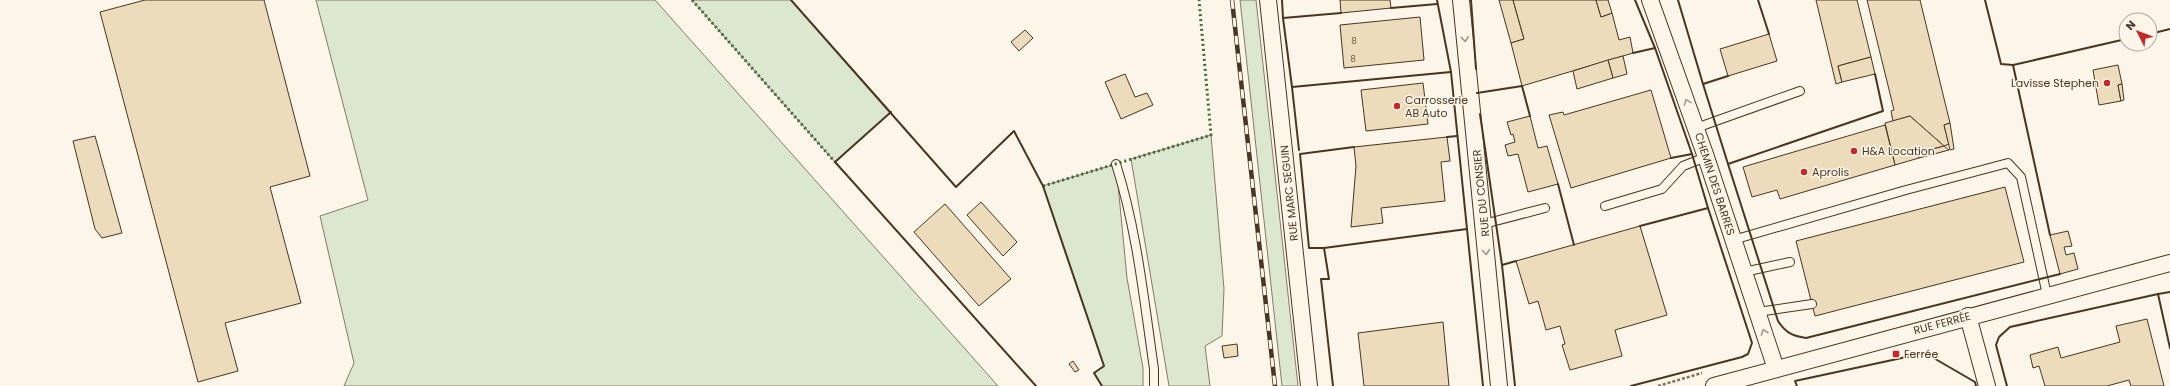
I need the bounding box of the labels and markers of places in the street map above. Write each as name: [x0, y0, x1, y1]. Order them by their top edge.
place label: Lavisse Stephen: [2011, 75, 2099, 91]
marker: Lavisse Stephen: [2102, 78, 2112, 88]
place label: Carrosserie AB Auto: [1405, 92, 1468, 121]
marker: Carrosserie AB Auto: [1392, 101, 1402, 111]
place label: H&A Location: [1862, 143, 1935, 159]
marker: H&A Location: [1849, 146, 1859, 156]
place label: Aprolis: [1812, 164, 1849, 180]
marker: Aprolis: [1799, 167, 1809, 177]
place label: Ferrée: [1904, 346, 1938, 362]
marker: Ferrée: [1891, 349, 1901, 359]

